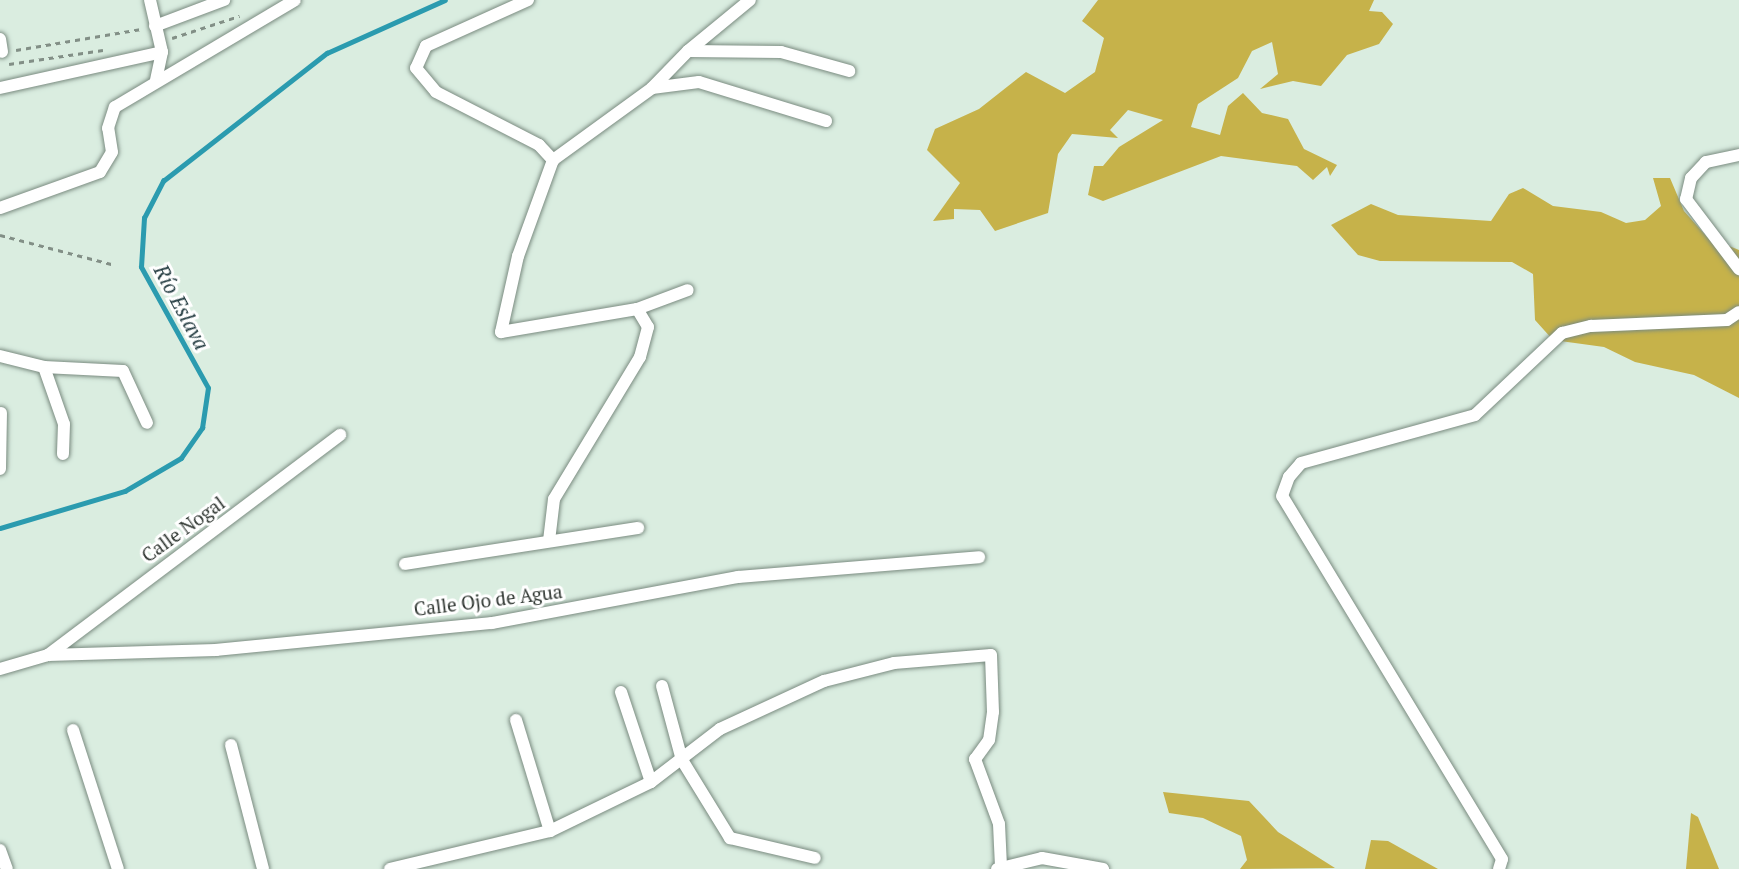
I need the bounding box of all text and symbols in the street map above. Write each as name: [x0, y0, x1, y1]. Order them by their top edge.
water label: Río Eslava: [149, 260, 215, 354]
street label: Calle Nogal: [137, 491, 229, 567]
street label: Calle Ojo de Agua: [412, 580, 564, 620]

